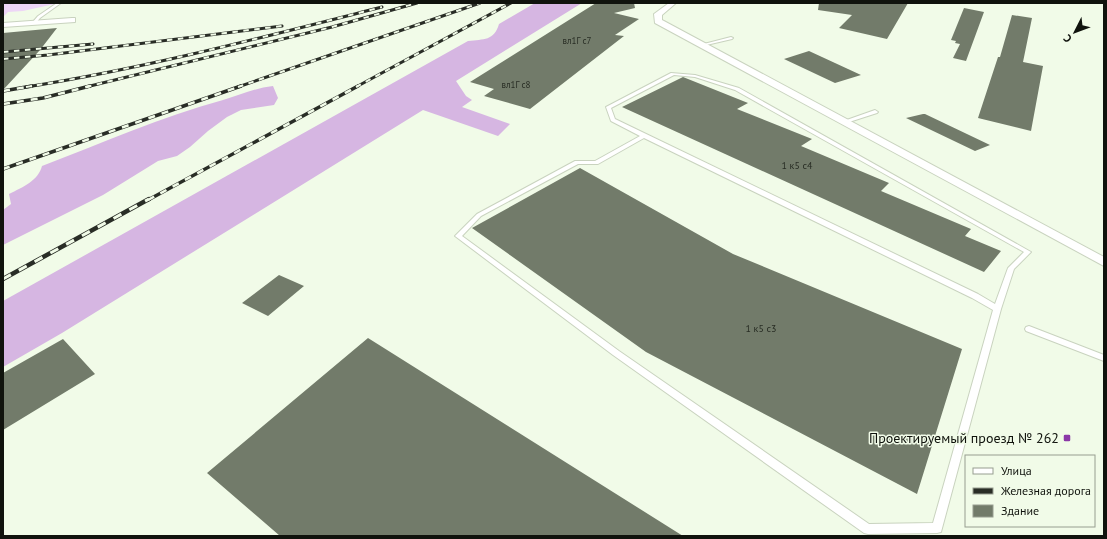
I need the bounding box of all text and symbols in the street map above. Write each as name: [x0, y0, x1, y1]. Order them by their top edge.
north arrow: [1055, 12, 1095, 52]
text: С: [1060, 32, 1075, 46]
house number: вл1Г с7: [563, 35, 592, 46]
house number: вл1Г с8: [502, 79, 531, 90]
house number: 1 к5 с4: [782, 159, 813, 172]
house number: 1 к5 с3: [746, 322, 776, 335]
place label: Проектируемый проезд № 262: [869, 429, 1059, 447]
marker: Проектируемый проезд № 262: [1062, 433, 1072, 443]
legend: [965, 455, 1095, 527]
text: Улица: [1001, 463, 1032, 478]
text: Железная дорога: [1000, 483, 1091, 498]
text: Здание: [1001, 503, 1039, 518]

